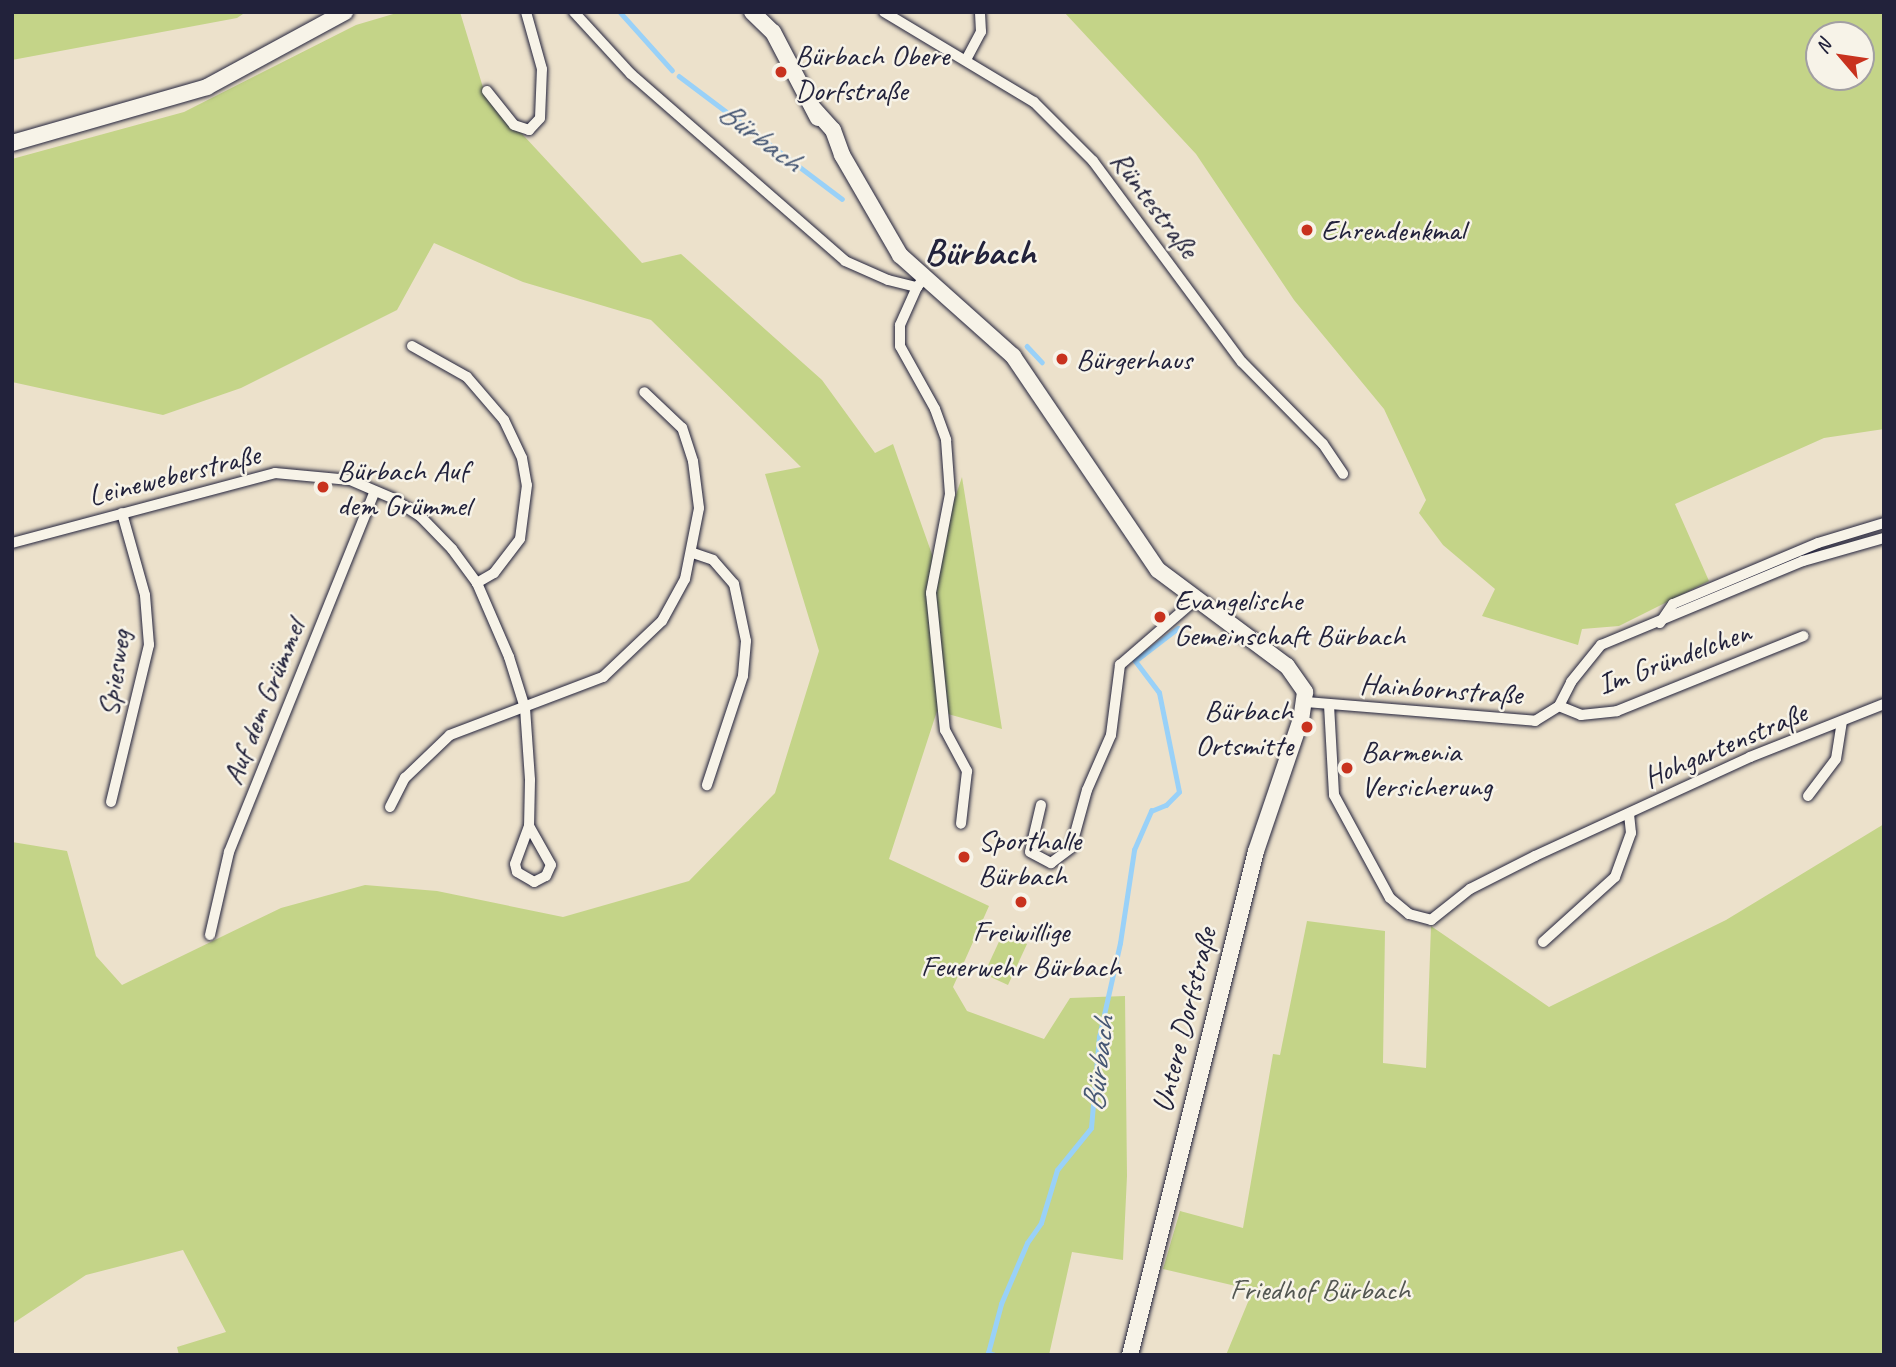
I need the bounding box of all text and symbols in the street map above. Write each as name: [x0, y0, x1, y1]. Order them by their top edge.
north arrow: [1805, 21, 1875, 91]
text: N: [1810, 36, 1837, 58]
place label: Bürbach Obere Dorfstraße: [795, 37, 949, 107]
marker: Bürbach Obere Dorfstraße: [773, 64, 789, 80]
water label: Bürbach: [711, 93, 809, 181]
street label: Rüntestraße: [1103, 143, 1207, 265]
place label: Ehrendenkmal: [1321, 212, 1465, 248]
marker: Ehrendenkmal: [1299, 222, 1315, 238]
district label: Bürbach: [925, 230, 1035, 274]
place label: Bürgerhaus: [1076, 341, 1192, 377]
marker: Bürgerhaus: [1054, 351, 1070, 367]
street label: Leineweberstraße: [85, 436, 263, 514]
place label: Bürbach Auf dem Grümmel: [337, 452, 471, 522]
marker: Bürbach Auf dem Grümmel: [315, 479, 331, 495]
place label: Evangelische Gemeinschaft Bürbach: [1174, 582, 1405, 652]
marker: Evangelische Gemeinschaft Bürbach: [1152, 609, 1168, 625]
street label: Auf dem Grümmel: [213, 614, 313, 790]
street label: Im Gründelchen: [1593, 614, 1755, 702]
street label: Spiesweg: [89, 627, 139, 719]
street label: Hainbornstraße: [1359, 665, 1523, 713]
place label: Bürbach Ortsmitte: [1195, 692, 1293, 762]
street label: Hohgartenstraße: [1638, 694, 1812, 796]
marker: Bürbach Ortsmitte: [1299, 719, 1315, 735]
place label: Barmenia Versicherung: [1361, 733, 1492, 804]
marker: Barmenia Versicherung: [1339, 760, 1355, 776]
place label: Sporthalle Bürbach: [978, 822, 1081, 892]
marker: Sporthalle Bürbach: [956, 849, 972, 865]
marker: Freiwillige Feuerwehr Bürbach: [1013, 894, 1029, 910]
place label: Freiwillige Feuerwehr Bürbach: [921, 913, 1121, 984]
street label: Untere Dorfstraße: [1144, 924, 1224, 1116]
water label: Bürbach: [1074, 1015, 1124, 1113]
park label: Friedhof Bürbach: [1230, 1271, 1410, 1307]

